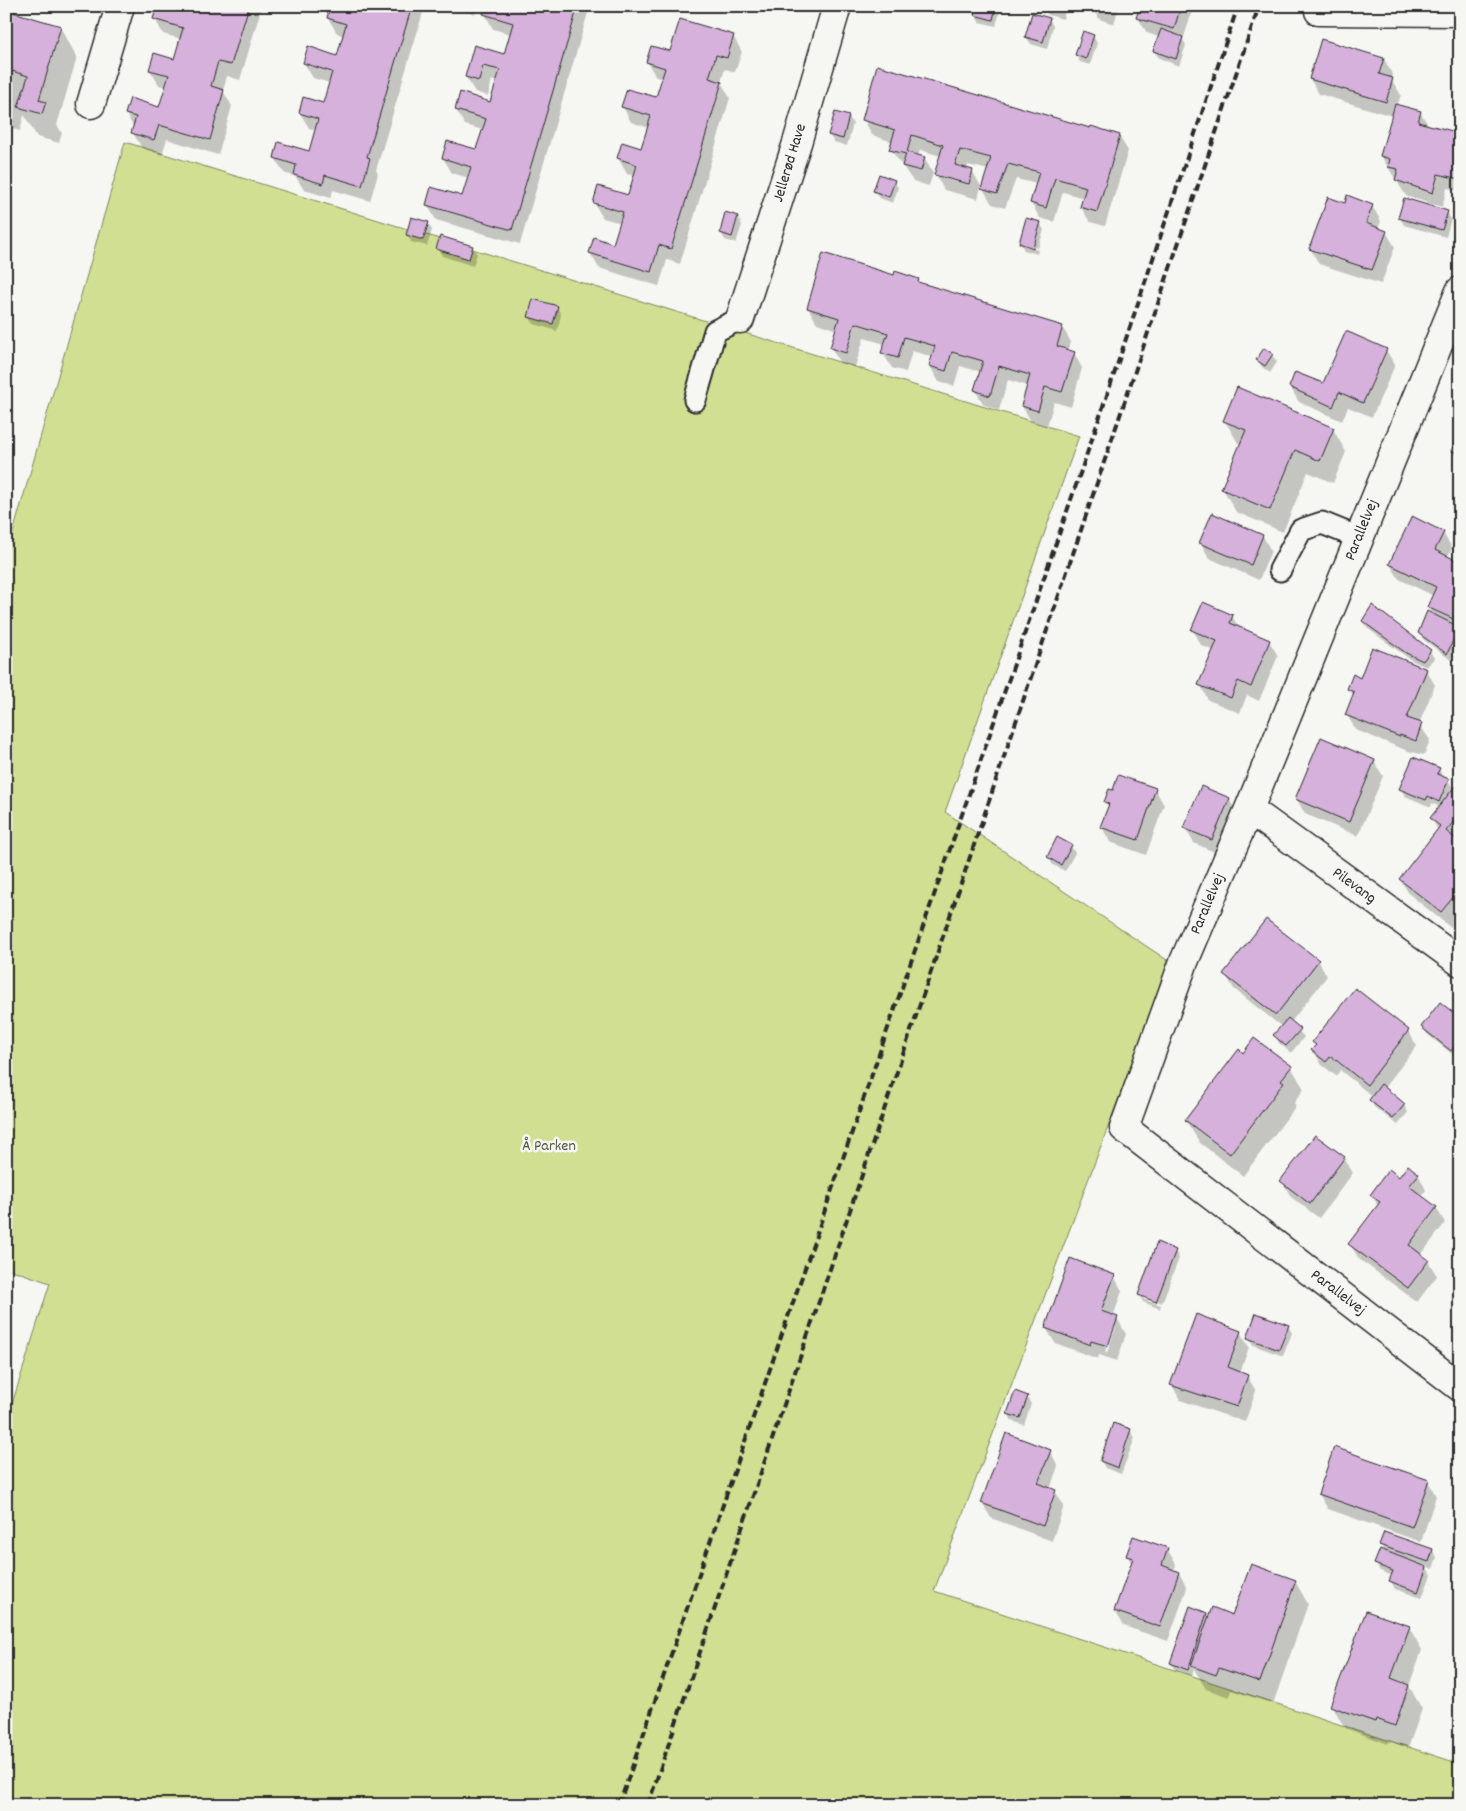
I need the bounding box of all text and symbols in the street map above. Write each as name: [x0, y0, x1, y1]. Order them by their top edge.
street label: Jellerød Have: [767, 121, 813, 205]
street label: Parallelvej: [1339, 496, 1385, 564]
street label: Pilevang: [1327, 862, 1381, 910]
street label: Parallelvej: [1185, 870, 1231, 938]
park label: Å Parken: [522, 1135, 576, 1158]
street label: Parallelvej: [1305, 1264, 1371, 1322]

